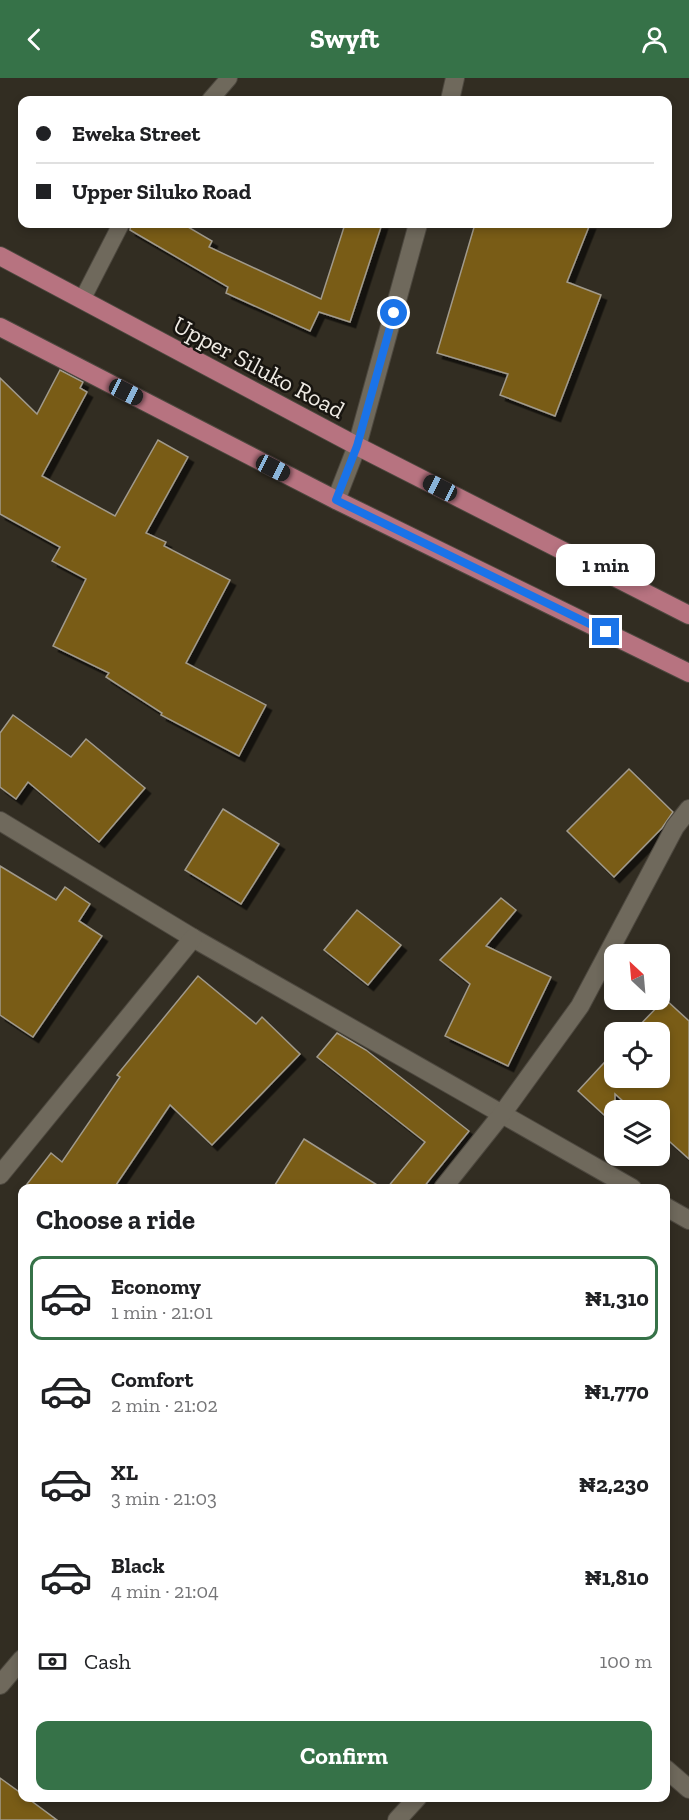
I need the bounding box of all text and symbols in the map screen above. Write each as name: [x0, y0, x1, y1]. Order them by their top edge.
icon: back: [18, 23, 51, 56]
text: Swyft: [310, 23, 379, 55]
icon: person: [638, 23, 671, 56]
text: Eweka Street: [72, 120, 200, 147]
text: Upper Siluko Road: [72, 178, 251, 205]
route start: [380, 299, 407, 326]
street label: Upper Siluko Road: [168, 309, 350, 425]
car: [106, 376, 146, 408]
car: [253, 452, 293, 484]
car: [420, 472, 460, 504]
callout: 1 min: [556, 545, 656, 587]
text: 1 min: [582, 553, 629, 577]
route end: [592, 618, 619, 645]
north arrow: [604, 944, 670, 1010]
map controls: [604, 944, 670, 1166]
button: locate: [604, 1022, 670, 1088]
button: layers: [604, 1100, 670, 1166]
text: Choose a ride: [36, 1204, 195, 1236]
icon: car: [39, 1271, 93, 1325]
text: Economy: [111, 1273, 201, 1300]
text: ₦1,310: [585, 1285, 649, 1312]
text: 1 min · 21:01: [111, 1300, 213, 1324]
icon: car: [39, 1364, 93, 1418]
text: Comfort: [111, 1366, 193, 1393]
text: ₦1,770: [584, 1378, 649, 1405]
text: 2 min · 21:02: [111, 1393, 218, 1417]
icon: car: [39, 1457, 93, 1511]
text: XL: [111, 1459, 138, 1486]
text: ₦2,230: [579, 1471, 649, 1498]
text: 3 min · 21:03: [111, 1486, 217, 1510]
icon: car: [39, 1550, 93, 1604]
text: Black: [111, 1552, 165, 1579]
text: ₦1,810: [585, 1564, 649, 1591]
text: 4 min · 21:04: [111, 1579, 219, 1603]
icon: cash: [36, 1645, 69, 1678]
text: Cash: [84, 1648, 131, 1675]
text: 100 m: [599, 1649, 652, 1673]
button: Confirm: [36, 1721, 652, 1790]

